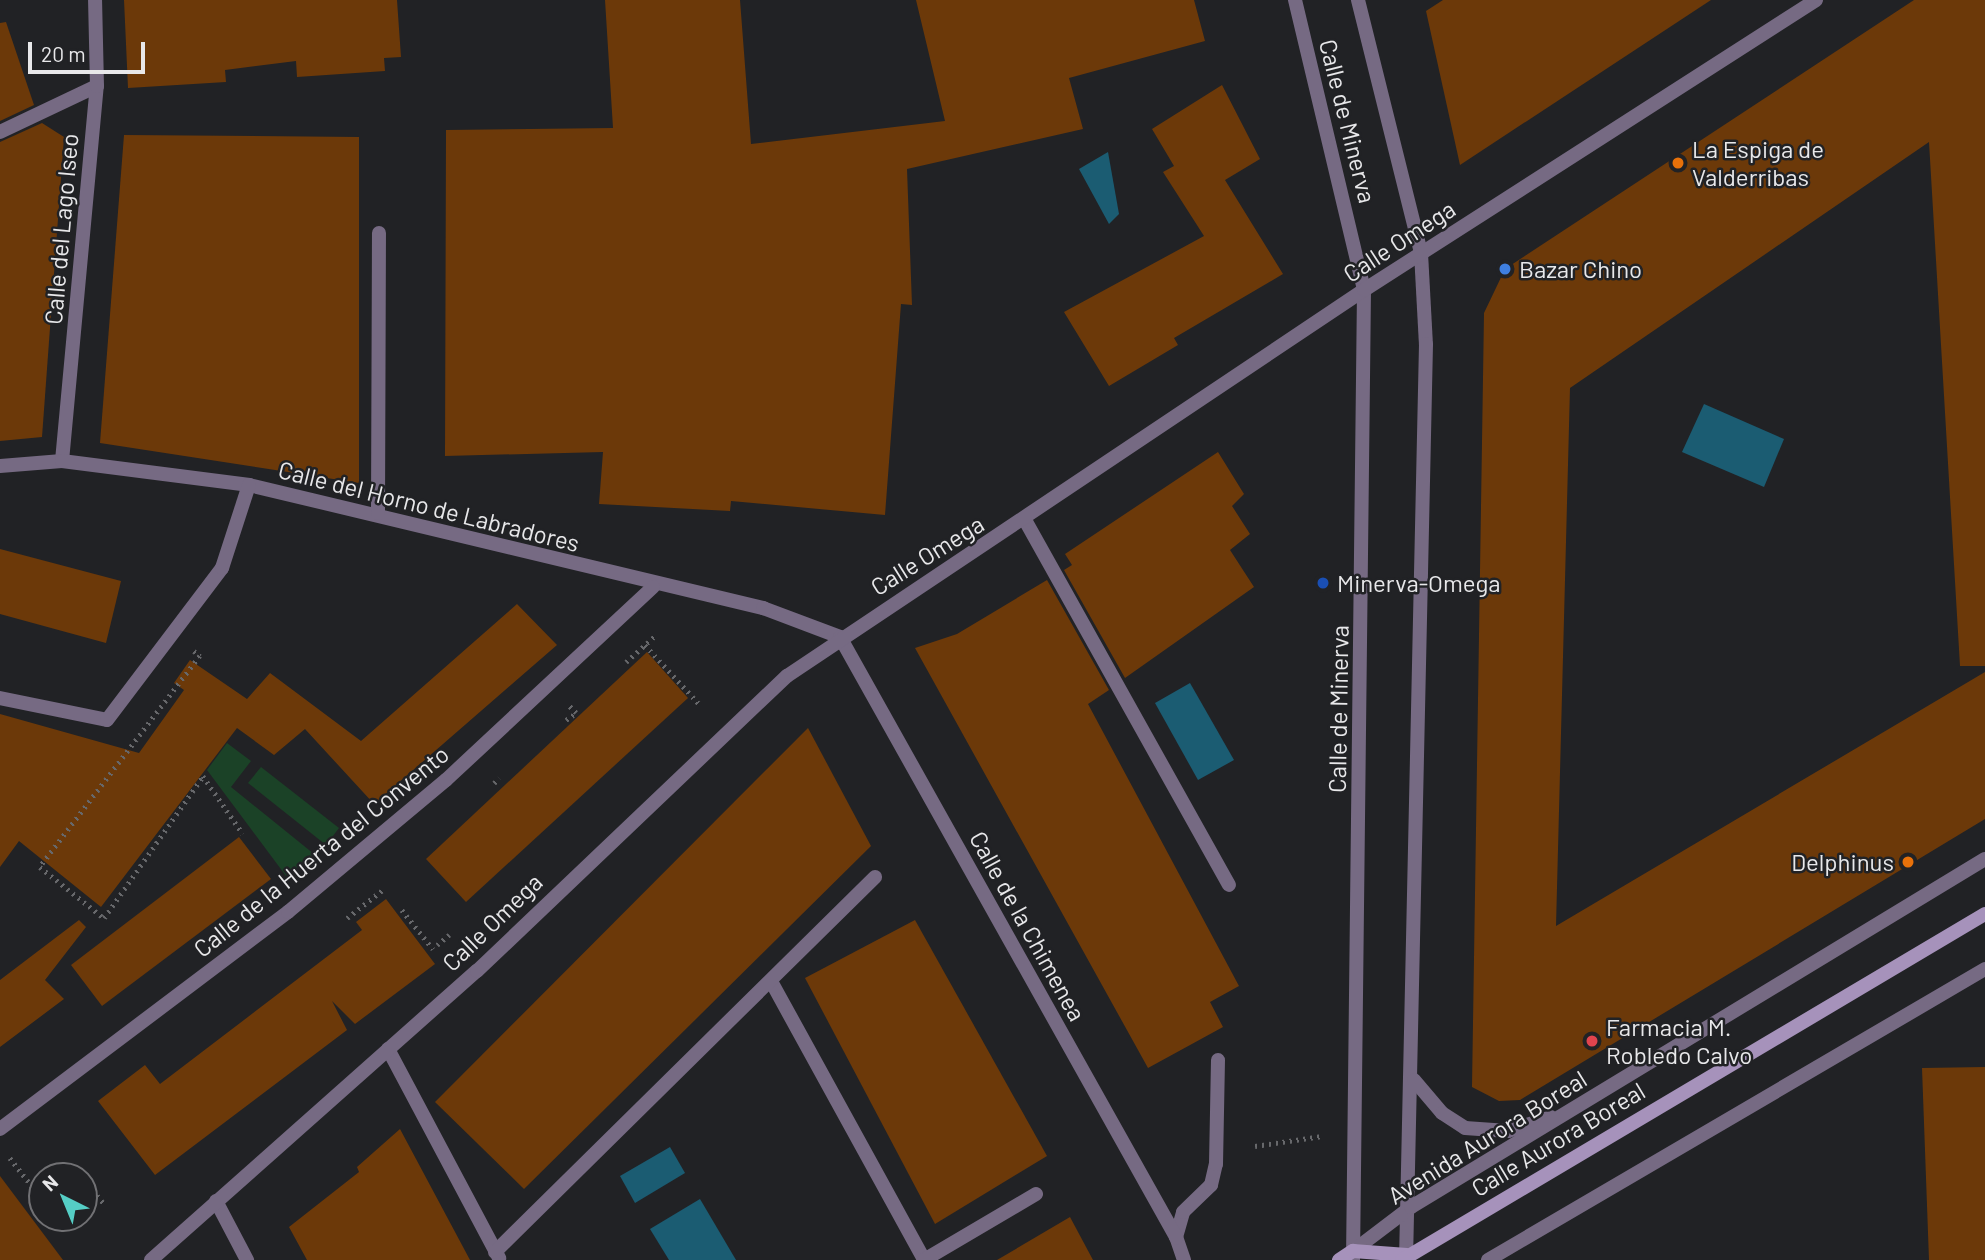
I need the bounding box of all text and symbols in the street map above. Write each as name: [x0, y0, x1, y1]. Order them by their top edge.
scale bar: [32, 28, 149, 72]
street label: Calle de Minerva: [1314, 36, 1382, 206]
text: 20 m: [41, 41, 86, 66]
street label: Calle del Lago Iseo: [38, 132, 84, 326]
place label: La Espiga de Valderribas: [1692, 135, 1824, 191]
marker: La Espiga de Valderribas: [1670, 155, 1686, 171]
street label: Calle Omega: [1338, 194, 1460, 288]
place label: Bazar Chino: [1519, 255, 1642, 283]
marker: Bazar Chino: [1497, 261, 1513, 277]
street label: Calle del Horno de Labradores: [275, 455, 583, 557]
street label: Calle Omega: [865, 509, 989, 601]
place label: Minerva-Omega: [1337, 569, 1501, 597]
marker: Minerva-Omega: [1315, 575, 1331, 591]
street label: Calle de Minerva: [1322, 625, 1354, 793]
street label: Calle de la Huerta del Convento: [188, 739, 454, 963]
street label: Calle de la Chimenea: [964, 826, 1092, 1026]
place label: Delphinus: [1791, 848, 1894, 876]
marker: Delphinus: [1900, 854, 1916, 870]
street label: Calle Omega: [436, 867, 548, 977]
place label: Farmacia M. Robledo Calvo: [1606, 1013, 1752, 1069]
marker: Farmacia M. Robledo Calvo: [1584, 1033, 1600, 1049]
street label: Avenida Aurora Boreal: [1382, 1064, 1592, 1210]
street label: Calle Aurora Boreal: [1466, 1076, 1650, 1202]
north arrow: [28, 1162, 98, 1232]
text: N: [37, 1170, 62, 1195]

